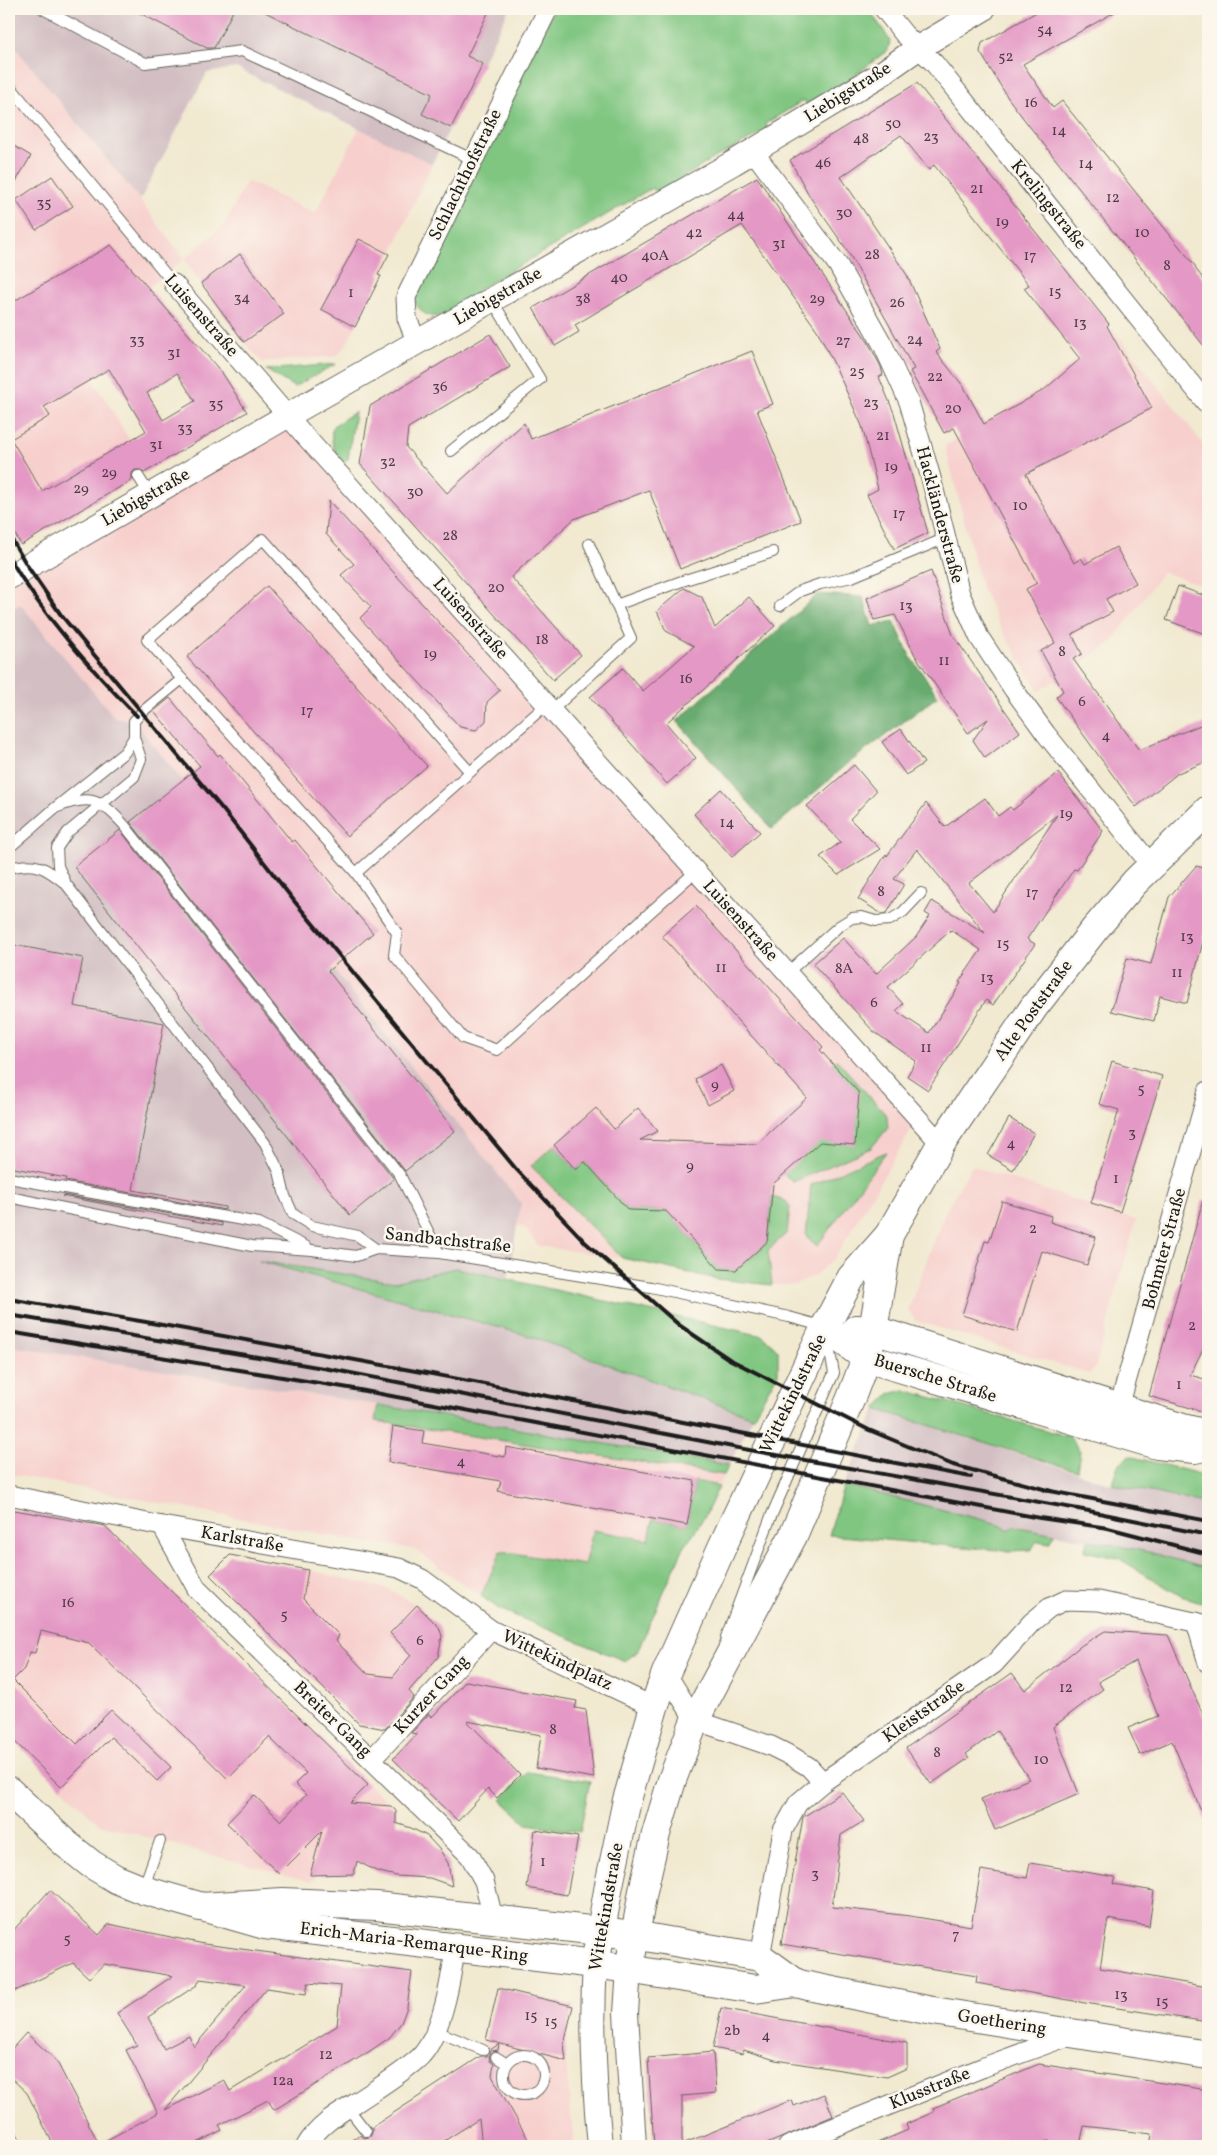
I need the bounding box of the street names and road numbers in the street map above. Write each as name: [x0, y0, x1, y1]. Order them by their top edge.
street label: Liebigstraße: [800, 56, 896, 130]
street label: Schlachthofstraße: [423, 105, 509, 245]
street label: Krelingstraße: [1004, 155, 1092, 255]
street label: Liebigstraße: [449, 262, 547, 332]
street label: Luisenstraße: [158, 269, 244, 363]
street label: Hackländerstraße: [909, 444, 969, 586]
street label: Liebigstraße: [97, 463, 195, 533]
street label: Luisenstraße: [426, 573, 514, 665]
street label: Luisenstraße: [696, 875, 784, 967]
street label: Alte Poststraße: [989, 955, 1079, 1067]
street label: Bohmter Straße: [1137, 1185, 1193, 1313]
street label: Sandbachstraße: [384, 1222, 512, 1260]
street label: Wittekindstraße: [754, 1330, 834, 1458]
street label: Buersche Straße: [870, 1348, 1000, 1410]
street label: Karlstraße: [199, 1520, 285, 1560]
street label: Wittekindplatz: [498, 1624, 616, 1698]
street label: Kurzer Gang: [389, 1650, 475, 1740]
street label: Kleiststraße: [878, 1674, 970, 1750]
street label: Breiter Gang: [287, 1676, 377, 1764]
street label: Wittekindstraße: [583, 1841, 631, 1973]
street label: Erich-Maria-Remarque-Ring: [298, 1917, 530, 1969]
street label: Goethering: [956, 2004, 1048, 2042]
street label: Klusstraße: [886, 2061, 974, 2117]

